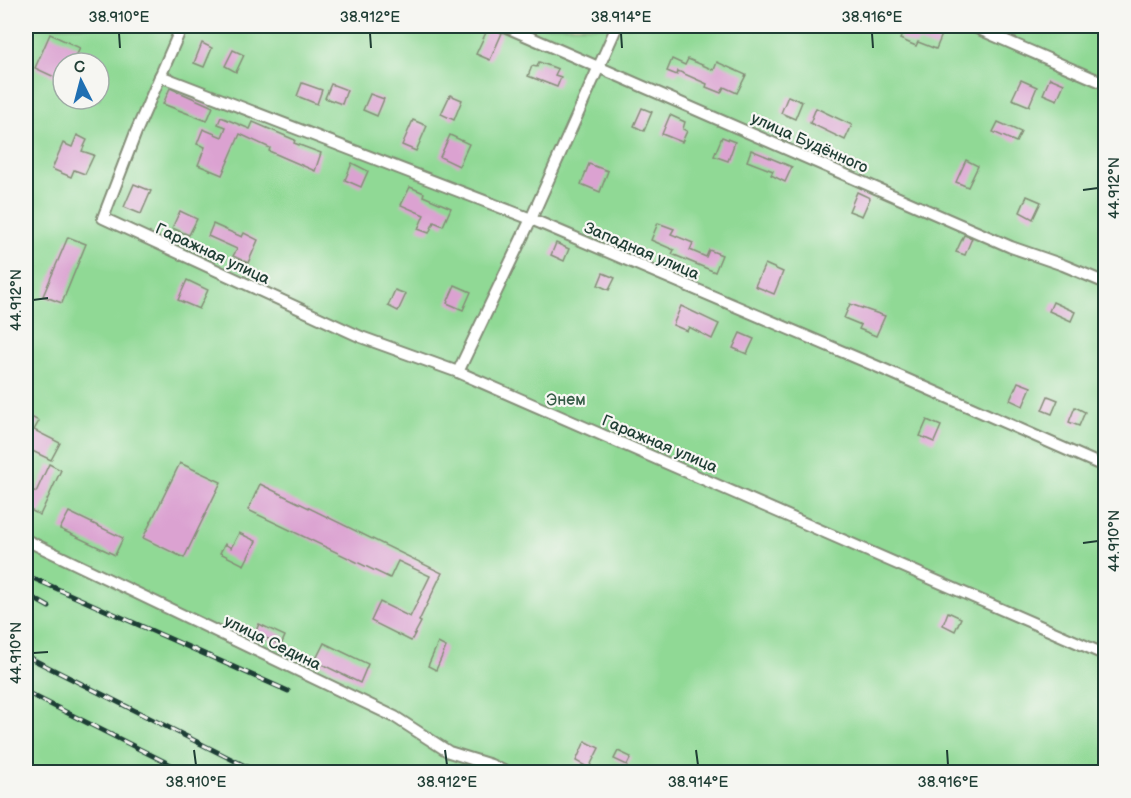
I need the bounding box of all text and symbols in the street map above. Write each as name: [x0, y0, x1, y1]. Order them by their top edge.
text: 38.910°E: [89, 8, 150, 27]
text: 38.912°E: [340, 8, 400, 27]
text: 38.914°E: [591, 8, 651, 27]
text: 38.916°E: [841, 8, 903, 27]
north arrow: [51, 51, 111, 111]
text: С: [73, 58, 86, 78]
street label: улица Будённого: [748, 109, 871, 178]
text: 44.912°N: [1105, 157, 1124, 219]
street label: Западная улица: [581, 219, 702, 284]
street label: Гаражная улица: [152, 220, 273, 289]
text: 44.912°N: [7, 269, 26, 331]
park label: Энем: [546, 391, 586, 410]
street label: Гаражная улица: [599, 411, 721, 478]
text: 44.910°N: [1105, 510, 1124, 572]
street label: улица Седина: [221, 612, 324, 675]
text: 44.910°N: [7, 622, 26, 684]
text: 38.910°E: [166, 773, 227, 792]
text: 38.912°E: [417, 773, 477, 792]
text: 38.914°E: [668, 773, 728, 792]
text: 38.916°E: [917, 773, 979, 792]

